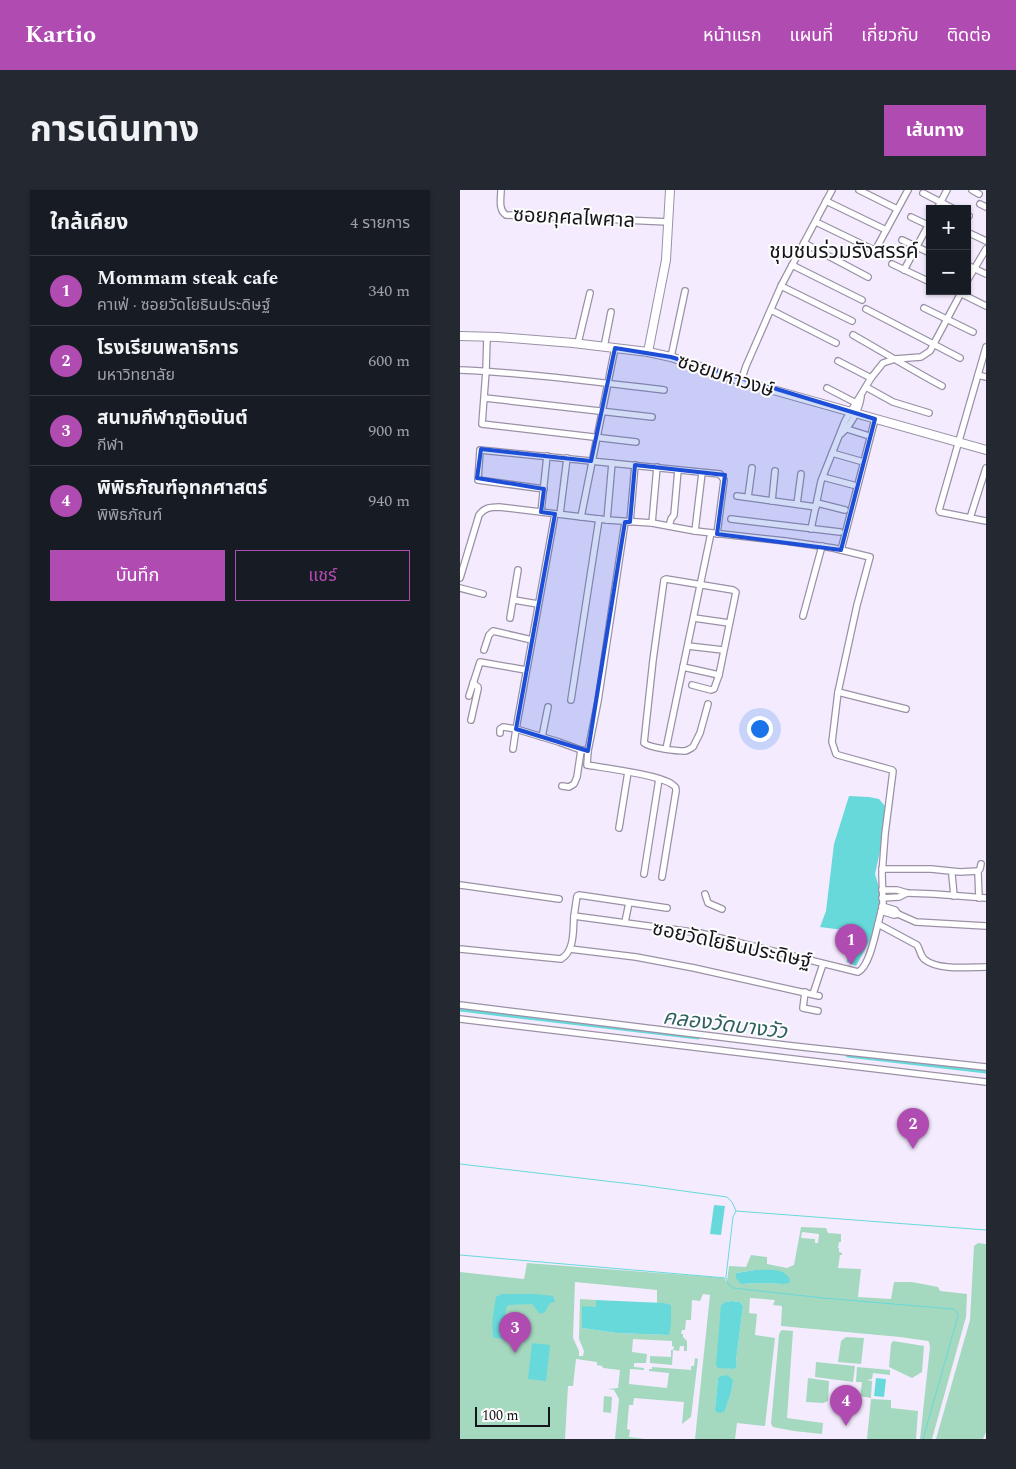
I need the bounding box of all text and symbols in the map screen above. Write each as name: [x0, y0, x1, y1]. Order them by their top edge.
text: Kartio: [25, 17, 96, 53]
text: หน้าแรก: [703, 22, 761, 49]
text: แผนที่: [789, 22, 833, 49]
text: เกี่ยวกับ: [861, 22, 919, 49]
text: ติดต่อ: [947, 22, 991, 49]
text: การเดินทาง: [30, 104, 199, 157]
button: เส้นทาง: [884, 105, 986, 156]
street label: ซอยกุศลไพศาล: [512, 200, 636, 236]
map controls: [926, 205, 971, 295]
button: +: [926, 205, 971, 250]
text: ใกล้เคียง: [50, 207, 128, 239]
text: 4 รายการ: [350, 211, 410, 235]
district label: ชุมชนร่วมรังสรรค์: [769, 236, 919, 268]
button: −: [926, 250, 971, 295]
text: Mommam steak cafe: [97, 264, 278, 293]
text: 1: [62, 279, 70, 303]
text: 340 m: [368, 279, 410, 303]
text: คาเฟ่ · ซอยวัดโยธินประดิษฐ์: [97, 293, 270, 317]
text: โรงเรียนพลาธิการ: [97, 334, 239, 363]
street label: ซอยมหาวงษ์: [674, 346, 778, 406]
text: 2: [62, 349, 70, 373]
text: 600 m: [368, 349, 410, 373]
text: มหาวิทยาลัย: [97, 363, 175, 387]
text: สนามกีฬาภูติอนันต์: [97, 404, 248, 433]
text: 3: [62, 419, 70, 443]
text: 900 m: [368, 419, 410, 443]
text: กีฬา: [97, 433, 124, 457]
text: พิพิธภัณฑ์อุทกศาสตร์: [97, 474, 267, 503]
text: 4: [62, 489, 70, 513]
text: 940 m: [368, 489, 410, 513]
text: พิพิธภัณฑ์: [97, 503, 162, 527]
button: บันทึก: [50, 550, 225, 601]
button: แชร์: [235, 550, 410, 601]
your location: [747, 716, 773, 742]
street label: ซอยวัดโยธินประดิษฐ์: [649, 913, 814, 977]
pin: 1: [835, 924, 867, 965]
water label: คลองวัดบางวัว: [661, 1002, 789, 1049]
pin: 2: [897, 1108, 929, 1149]
pin: 3: [499, 1312, 531, 1353]
pin: 4: [830, 1385, 862, 1426]
scale bar: [475, 1404, 550, 1427]
text: 100 m: [482, 1405, 519, 1426]

